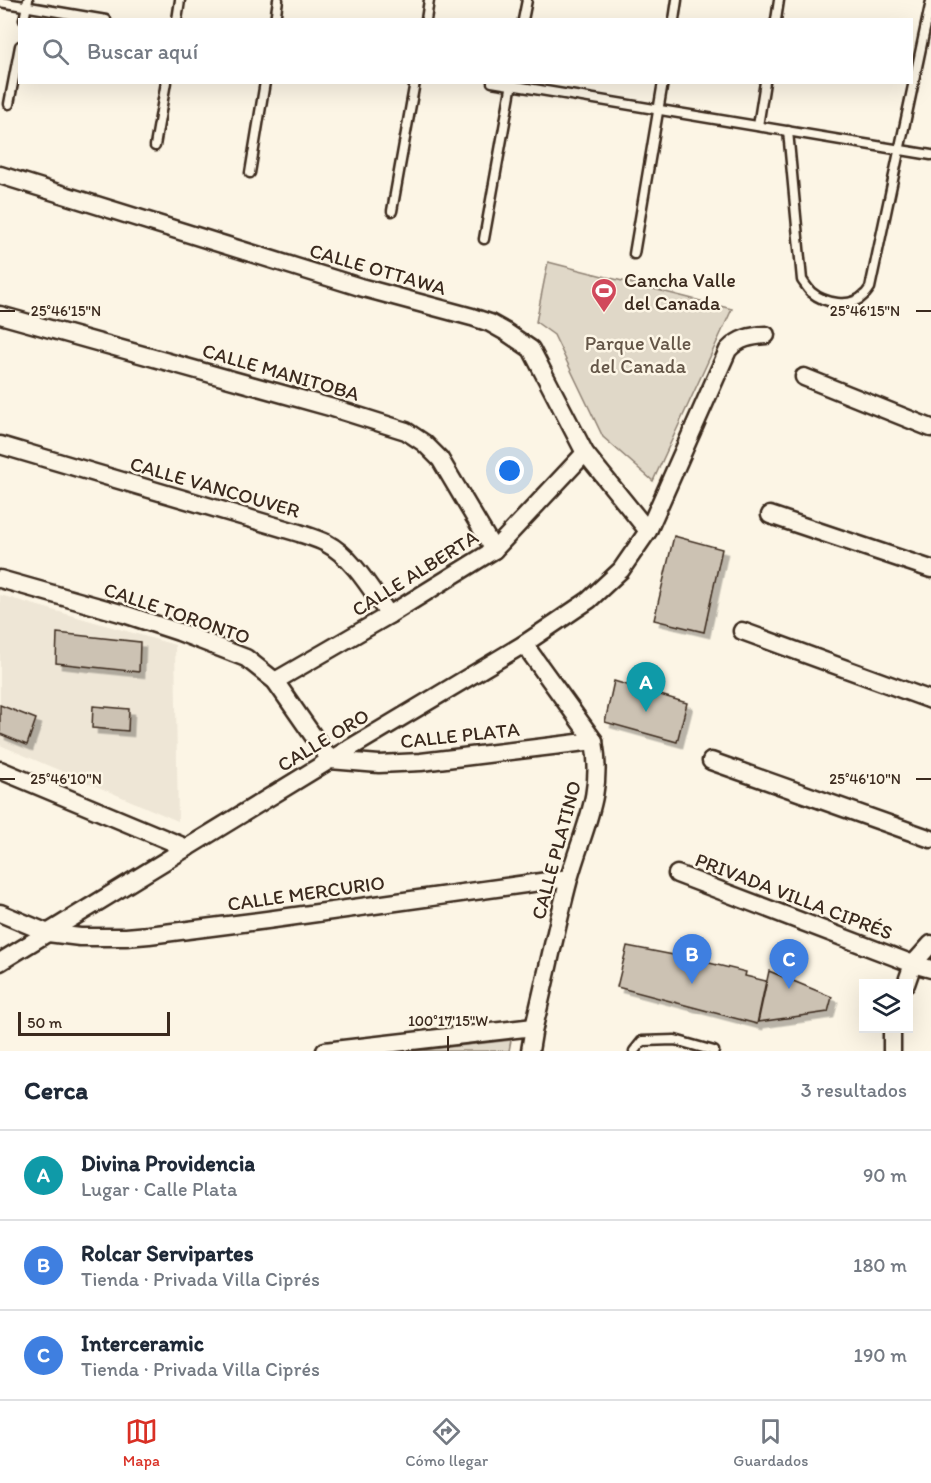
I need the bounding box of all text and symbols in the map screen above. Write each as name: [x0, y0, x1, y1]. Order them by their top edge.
search box: [18, 18, 913, 84]
icon: search: [39, 35, 72, 68]
text: Buscar aquí: [87, 38, 198, 65]
street label: CALLE OTTAWA: [307, 238, 449, 300]
place label: Cancha Valle del Canada: [624, 268, 736, 315]
sports icon: Cancha Valle del Canada: [589, 276, 619, 314]
text: 25°46'15"N: [31, 302, 101, 320]
text: 25°46'15"N: [830, 302, 900, 320]
park label: Parque Valle del Canada: [585, 331, 691, 378]
street label: CALLE MANITOBA: [200, 338, 363, 406]
street label: CALLE VANCOUVER: [127, 451, 303, 523]
your location: [495, 456, 524, 485]
street label: CALLE ALBERTA: [347, 524, 483, 621]
street label: CALLE TORONTO: [101, 577, 253, 649]
pin: A: [626, 662, 666, 712]
street label: CALLE ORO: [273, 703, 373, 777]
street label: CALLE PLATA: [399, 717, 521, 753]
text: 25°46'10"N: [30, 770, 102, 788]
text: 25°46'10"N: [829, 770, 901, 788]
street label: CALLE PLATINO: [526, 778, 586, 922]
street label: PRIVADA VILLA CIPRÉS: [692, 847, 896, 945]
street label: CALLE MERCURIO: [226, 870, 386, 916]
pin: B: [672, 934, 712, 984]
pin: C: [770, 940, 808, 989]
map controls: [859, 979, 913, 1033]
button: layers: [859, 979, 913, 1033]
scale bar: [18, 1009, 170, 1036]
text: 100°17'15"W: [408, 1012, 488, 1030]
text: 50 m: [27, 1013, 62, 1032]
text: Cerca: [24, 1074, 88, 1106]
text: 3 resultados: [801, 1078, 907, 1102]
text: Divina Providencia: [81, 1150, 255, 1177]
text: A: [37, 1163, 50, 1187]
text: 90 m: [863, 1163, 907, 1187]
text: Lugar · Calle Plata: [81, 1177, 237, 1201]
text: Rolcar Servipartes: [81, 1240, 254, 1267]
text: B: [37, 1253, 50, 1277]
text: 180 m: [853, 1253, 907, 1277]
text: Tienda · Privada Villa Ciprés: [81, 1267, 320, 1291]
text: Interceramic: [81, 1330, 204, 1357]
text: C: [37, 1343, 50, 1367]
text: 190 m: [854, 1343, 907, 1367]
text: Tienda · Privada Villa Ciprés: [81, 1357, 320, 1381]
tab: Mapa: [123, 1415, 160, 1470]
tab: Cómo llegar: [405, 1415, 488, 1470]
tab: Guardados: [733, 1415, 808, 1470]

